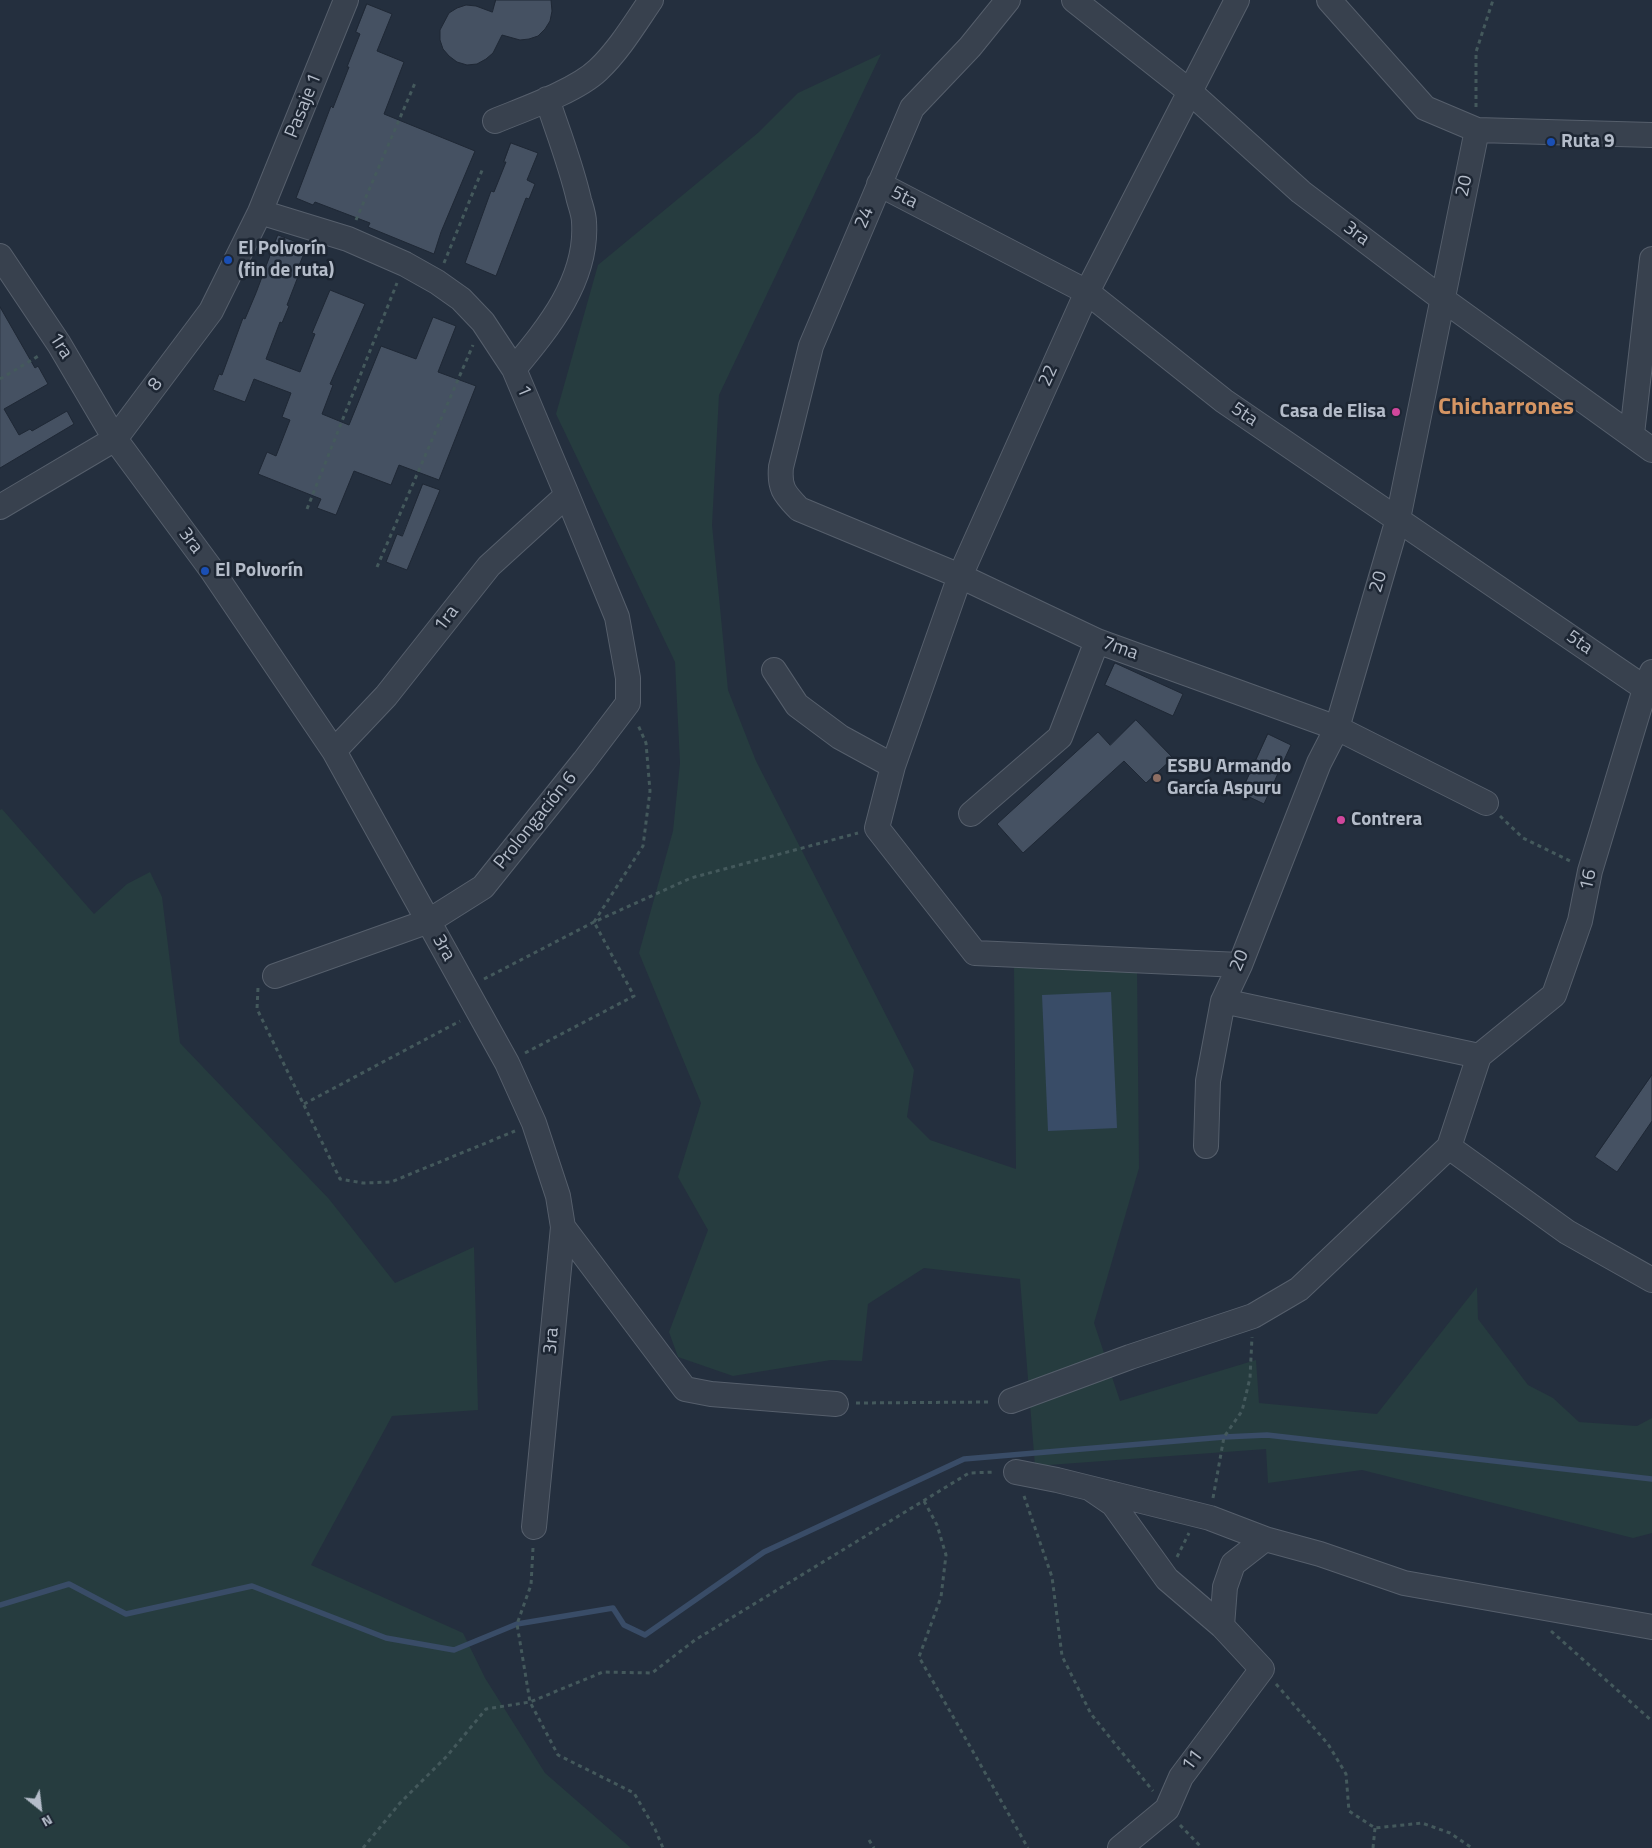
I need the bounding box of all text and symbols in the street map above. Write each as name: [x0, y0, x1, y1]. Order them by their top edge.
street label: Pasaje 1: [281, 70, 327, 142]
place label: Ruta 9: [1561, 131, 1615, 153]
marker: Ruta 9: [1545, 136, 1557, 148]
street label: 20: [1452, 173, 1478, 199]
street label: 5ta: [887, 182, 921, 214]
street label: 24: [850, 204, 880, 232]
street label: 3ra: [1338, 217, 1374, 251]
place label: El Polvorín (fin de ruta): [238, 238, 334, 282]
marker: El Polvorín (fin de ruta): [222, 254, 234, 266]
street label: 1ra: [43, 329, 77, 363]
street label: 22: [1034, 362, 1064, 390]
street label: 8: [144, 374, 168, 396]
street label: 1: [510, 382, 536, 400]
district label: Chicharrones: [1438, 394, 1574, 422]
street label: 5ta: [1227, 398, 1261, 432]
place label: Casa de Elisa: [1280, 401, 1386, 423]
marker: Casa de Elisa: [1390, 406, 1402, 418]
street label: 3ra: [173, 523, 207, 559]
place label: El Polvorín: [215, 560, 303, 582]
marker: El Polvorín: [199, 565, 211, 577]
street label: 20: [1365, 569, 1393, 595]
street label: 1ra: [430, 601, 464, 637]
street label: 5ta: [1561, 626, 1597, 660]
street label: 7ma: [1099, 632, 1141, 666]
place label: ESBU Armando García Aspuru: [1167, 756, 1291, 800]
street label: Prolongación 6: [490, 768, 582, 874]
marker: ESBU Armando García Aspuru: [1151, 772, 1163, 784]
place label: Contrera: [1351, 809, 1422, 831]
marker: Contrera: [1335, 814, 1347, 826]
street label: 16: [1575, 867, 1603, 893]
street label: 3ra: [427, 931, 459, 965]
street label: 20: [1225, 947, 1255, 975]
street label: 3ra: [539, 1327, 565, 1355]
street label: 11: [1177, 1746, 1209, 1776]
north arrow: [15, 1783, 65, 1833]
text: N: [38, 1810, 57, 1833]

